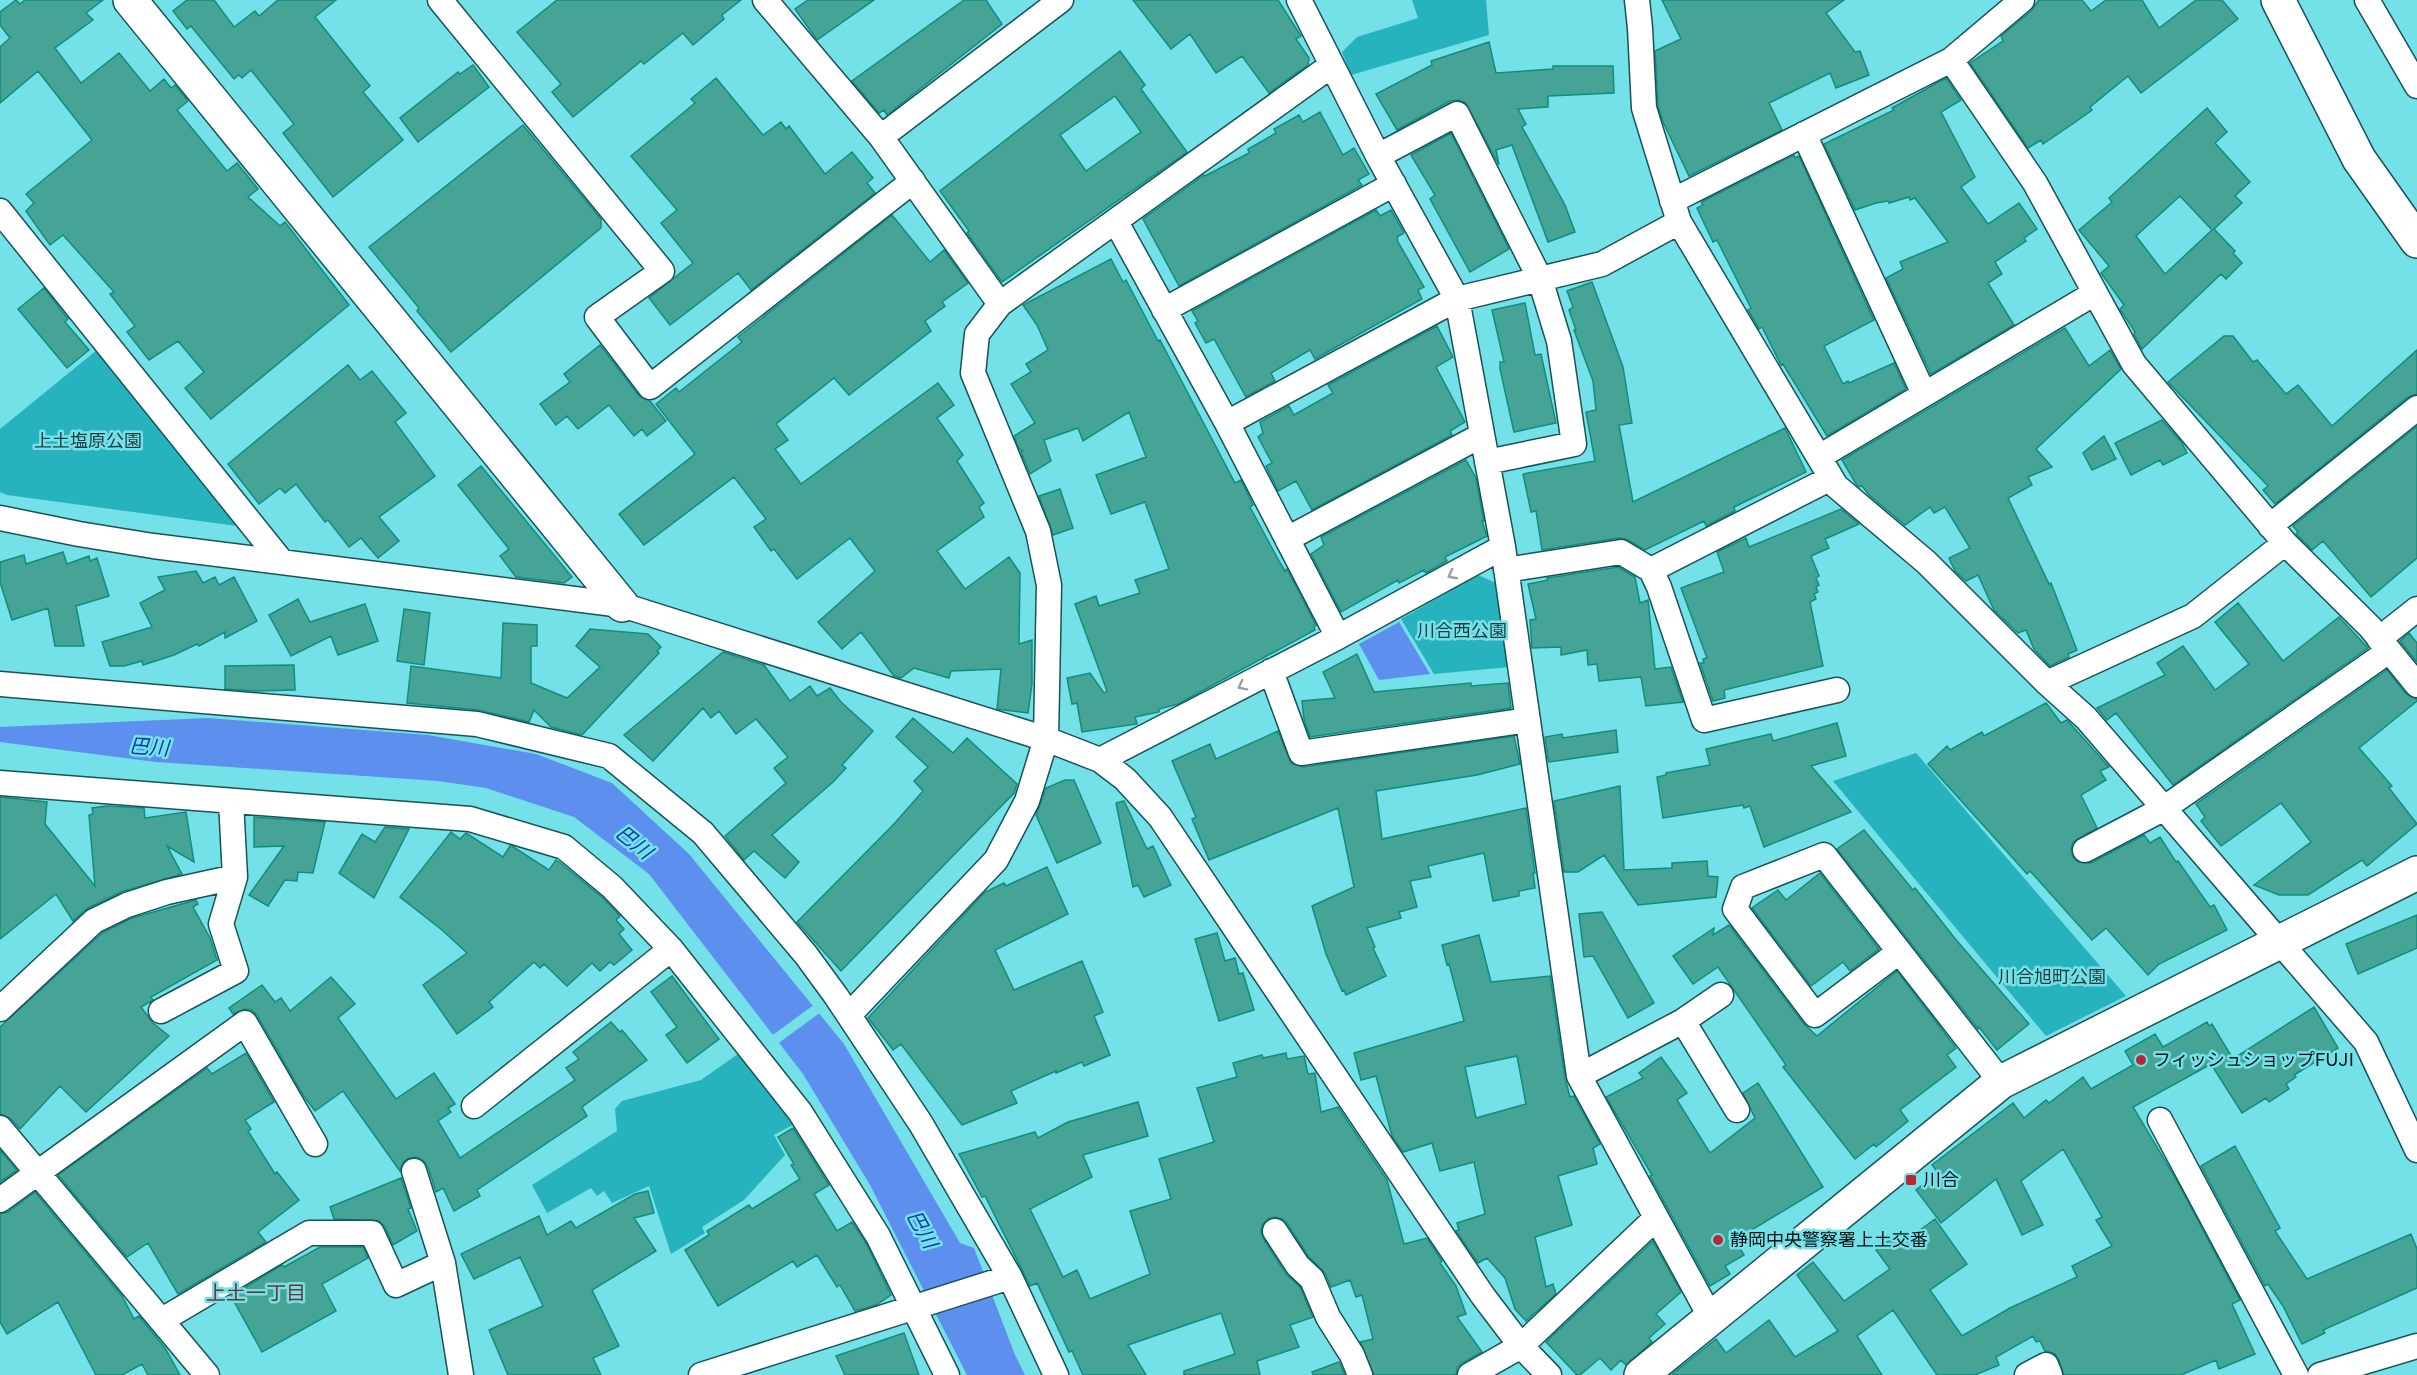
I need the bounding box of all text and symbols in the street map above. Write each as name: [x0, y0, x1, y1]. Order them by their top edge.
park label: 上土塩原公園: [34, 429, 142, 451]
one-way arrow: [1447, 568, 1458, 579]
park label: 川合西公園: [1417, 619, 1507, 641]
one-way arrow: [1238, 679, 1248, 690]
water label: 巴川: [128, 733, 172, 760]
water label: 巴川: [612, 819, 659, 864]
park label: 川合旭町公園: [1998, 965, 2106, 987]
place label: フィッシュショップFUJI: [2153, 1048, 2354, 1070]
marker: フィッシュショップFUJI: [2134, 1053, 2148, 1067]
place label: 川合: [1923, 1168, 1959, 1190]
marker: 川合: [1904, 1173, 1918, 1187]
water label: 巴川: [903, 1205, 944, 1254]
place label: 静岡中央警察署上土交番: [1730, 1228, 1928, 1250]
marker: 静岡中央警察署上土交番: [1711, 1233, 1725, 1247]
district label: 上土一丁目: [206, 1280, 306, 1304]

